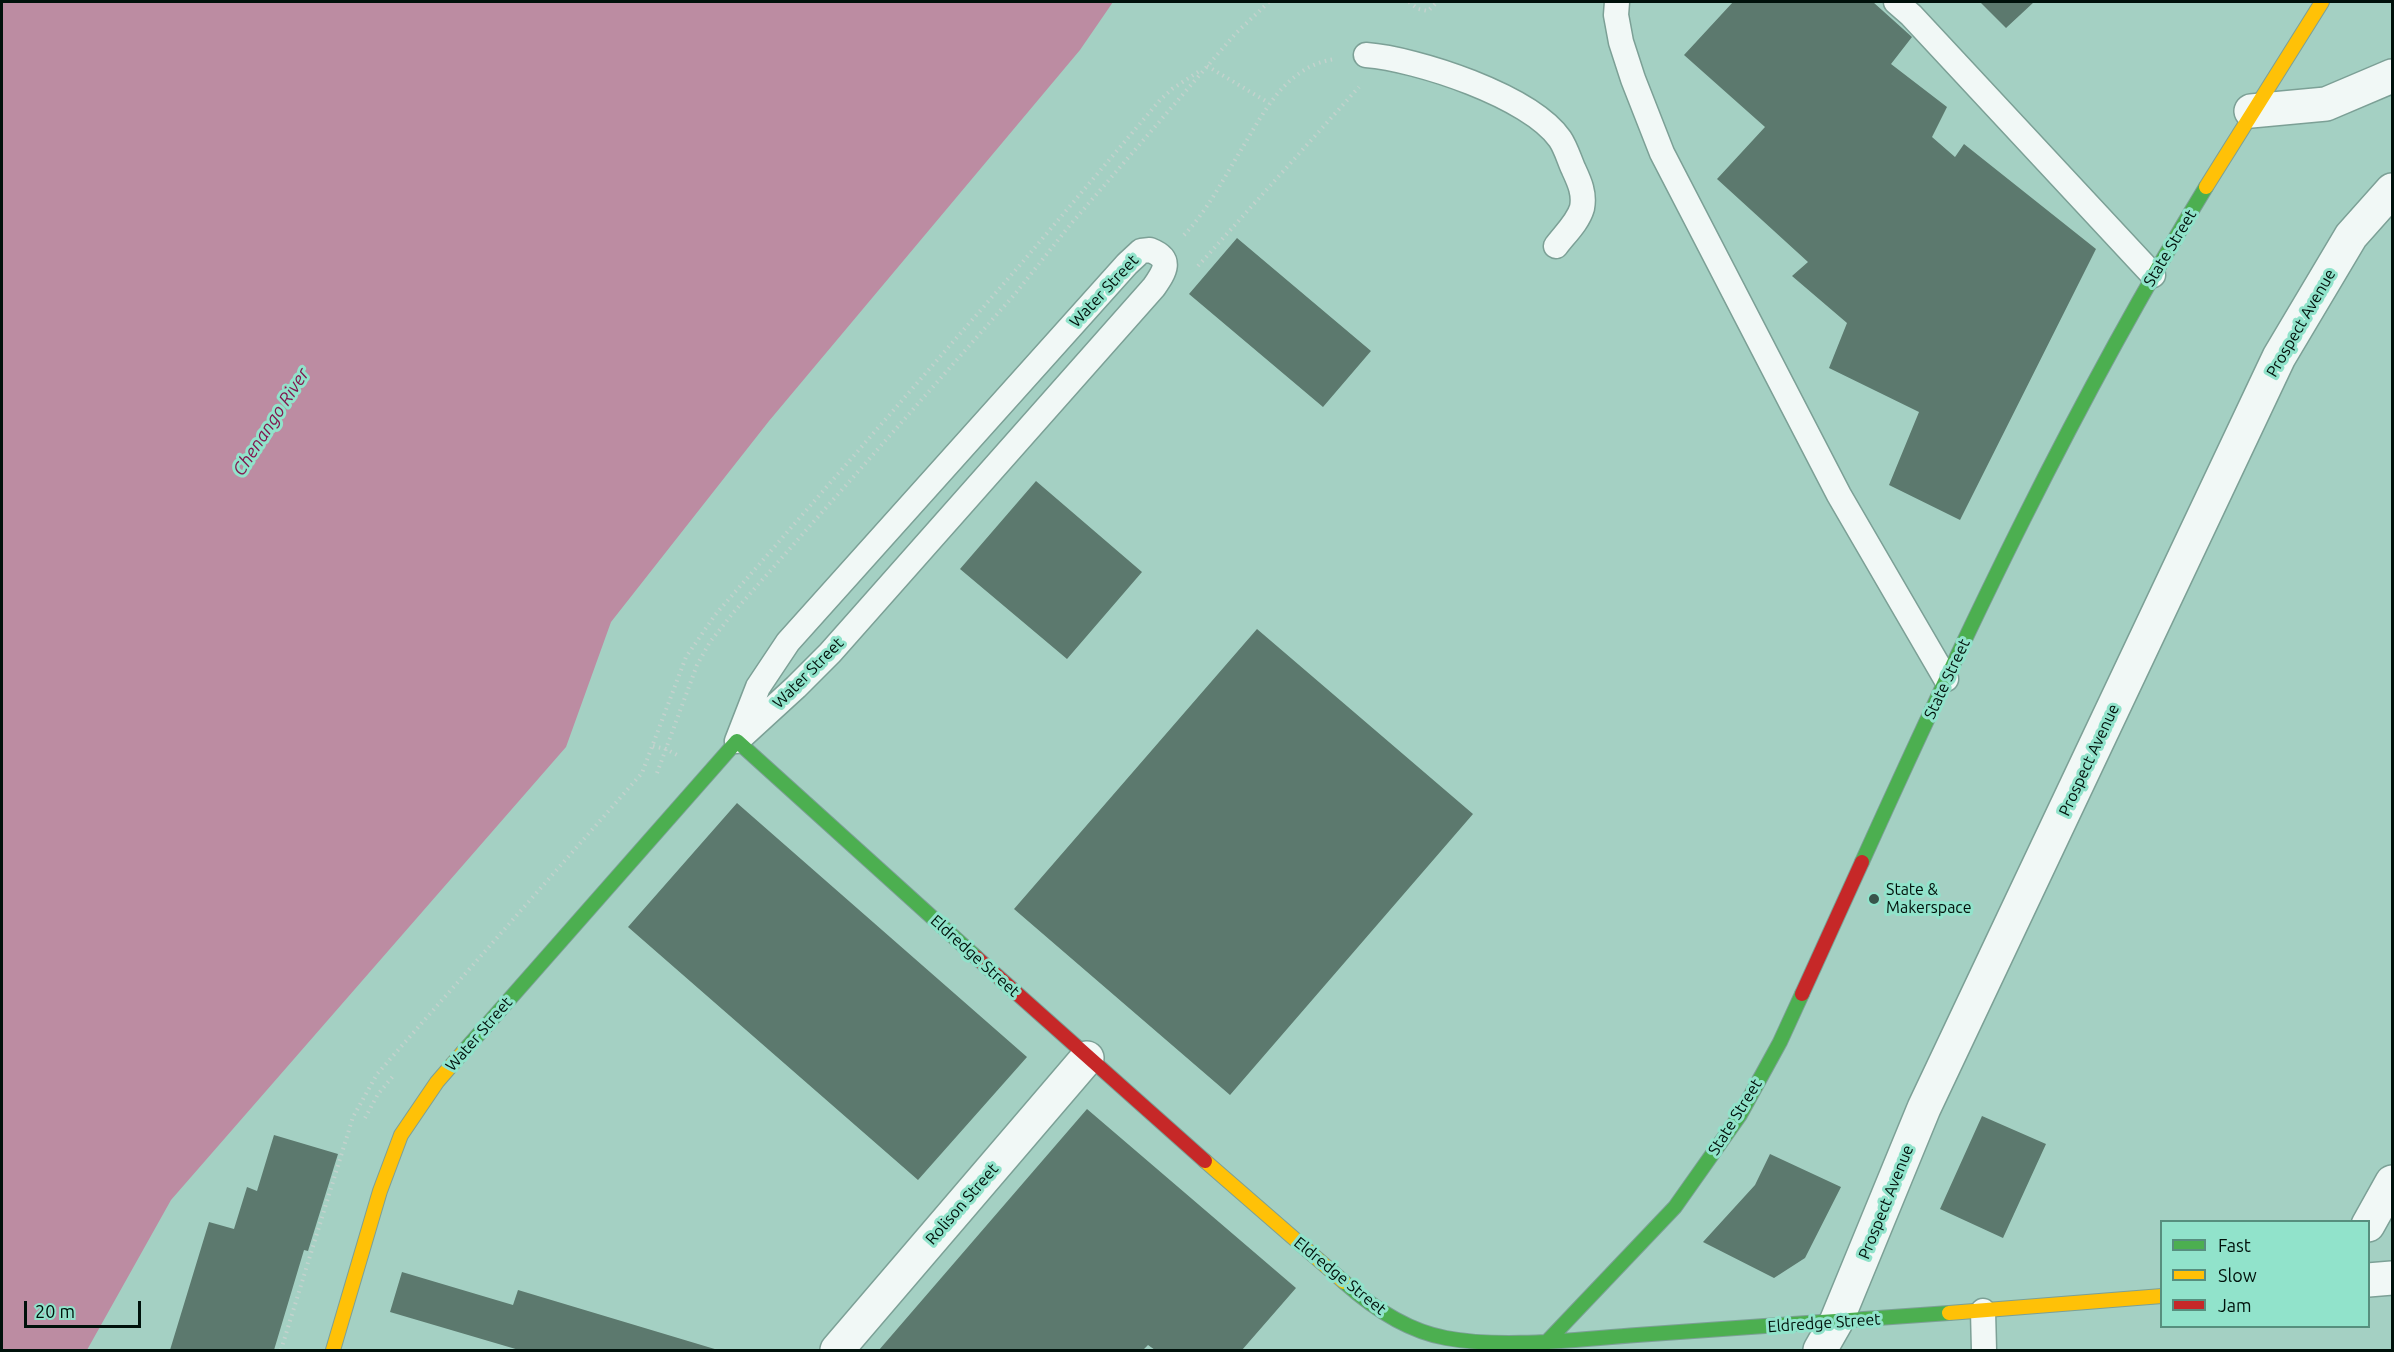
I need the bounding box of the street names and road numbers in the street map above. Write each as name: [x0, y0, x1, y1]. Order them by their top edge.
street label: State Street: [2140, 206, 2200, 290]
street label: Water Street: [1066, 251, 1142, 331]
street label: Prospect Avenue: [2262, 266, 2340, 380]
street label: Water Street: [769, 634, 847, 712]
street label: State Street: [1920, 636, 1974, 722]
street label: Prospect Avenue: [2055, 701, 2123, 819]
street label: Eldredge Street: [927, 911, 1023, 1001]
street label: Water Street: [442, 993, 516, 1075]
street label: State Street: [1704, 1075, 1766, 1159]
street label: Prospect Avenue: [1854, 1142, 1918, 1262]
street label: Rolison Street: [922, 1160, 1002, 1248]
street label: Eldredge Street: [1290, 1233, 1390, 1319]
street label: Eldredge Street: [1767, 1309, 1881, 1337]

